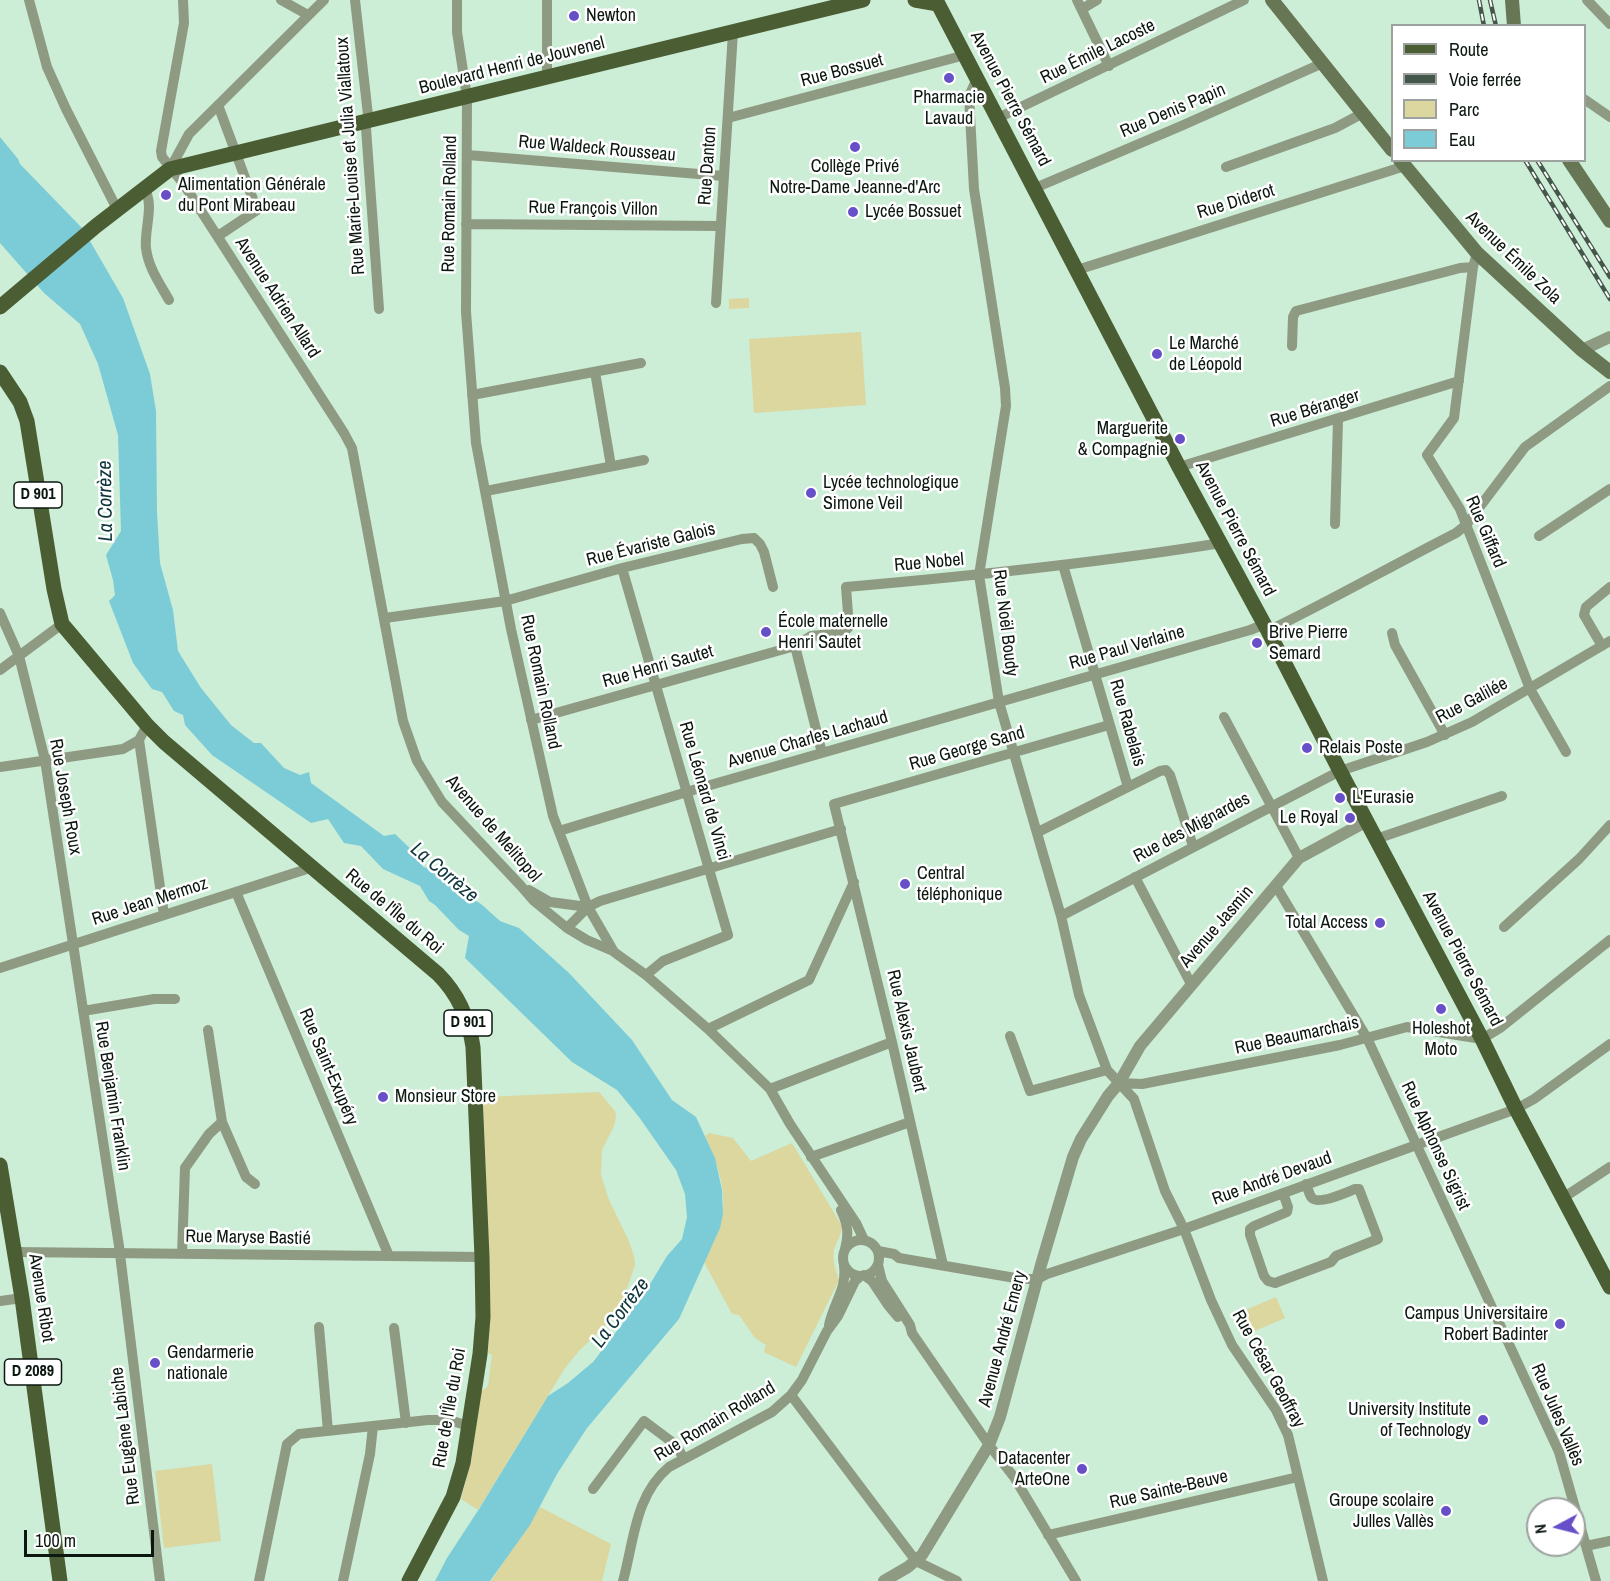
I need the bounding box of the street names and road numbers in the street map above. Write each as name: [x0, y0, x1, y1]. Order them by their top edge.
street label: Rue Émile Lacoste: [1037, 15, 1159, 89]
street label: Avenue Pierre Sémard: [965, 28, 1055, 170]
street label: Boulevard Henri de Jouvenel: [417, 32, 607, 100]
street label: Rue Marie-Louise et Julia Viallatoux: [332, 36, 370, 276]
street label: Rue Bossuet: [798, 50, 886, 92]
street label: Rue Denis Papin: [1117, 79, 1229, 143]
street label: Rue Danton: [694, 126, 722, 206]
street label: Rue Waldeck Rousseau: [517, 131, 677, 167]
street label: Rue Romain Rolland: [438, 135, 462, 273]
street label: Rue Diderot: [1195, 180, 1277, 224]
street label: Rue François Villon: [528, 197, 658, 221]
street label: Avenue Émile Zola: [1461, 207, 1565, 309]
street label: Avenue Adrien Allard: [230, 234, 324, 362]
street label: Rue Béranger: [1268, 385, 1362, 433]
street label: Avenue Pierre Sémard: [1190, 458, 1280, 600]
road number: D 901: [14, 482, 62, 508]
street label: Rue Giffard: [1460, 493, 1510, 571]
street label: Rue Évariste Galois: [584, 519, 718, 571]
street label: Rue Nobel: [893, 549, 965, 577]
street label: Rue Noël Boudy: [988, 568, 1022, 678]
street label: Rue Romain Rolland: [515, 613, 565, 751]
street label: Rue Paul Verlaine: [1067, 621, 1187, 675]
street label: Rue Henri Sautet: [600, 641, 716, 693]
street label: Rue Galilée: [1433, 673, 1511, 729]
street label: Rue Rabelais: [1104, 677, 1150, 769]
street label: Avenue Charles Lachaud: [725, 707, 891, 773]
street label: Rue Léonard de Vinci: [674, 719, 734, 863]
street label: Rue George Sand: [907, 722, 1027, 776]
street label: Rue Joseph Roux: [44, 737, 86, 857]
street label: Avenue de Melitopol: [441, 771, 545, 887]
street label: Rue des Mignardes: [1130, 788, 1254, 868]
street label: Rue de l'Île du Roi: [341, 865, 447, 959]
street label: Rue Jean Mermoz: [89, 873, 211, 931]
street label: Avenue Jasmin: [1176, 882, 1258, 972]
street label: Avenue Pierre Sémard: [1417, 888, 1507, 1030]
street label: Rue Alexis Jaubert: [881, 968, 931, 1094]
street label: Rue Saint-Exupéry: [294, 1005, 362, 1129]
road number: D 901: [444, 1010, 492, 1036]
street label: Rue Beaumarchais: [1233, 1012, 1361, 1060]
street label: Rue Benjamin Franklin: [90, 1020, 134, 1172]
street label: Rue Alphonse Sigrist: [1396, 1078, 1474, 1214]
street label: Rue André Devaud: [1209, 1147, 1335, 1211]
street label: Rue Maryse Bastié: [185, 1226, 311, 1250]
street label: Avenue Ribot: [23, 1252, 59, 1344]
street label: Avenue André Emery: [974, 1269, 1032, 1409]
street label: Rue César Geoffray: [1227, 1306, 1309, 1432]
street label: Rue de l'Île du Roi: [429, 1347, 471, 1469]
road number: D 2089: [4, 1359, 62, 1385]
street label: Rue Jules Vallès: [1526, 1361, 1588, 1469]
street label: Rue Eugène Labiche: [107, 1366, 145, 1506]
street label: Rue Romain Rolland: [651, 1377, 779, 1467]
street label: Rue Sainte-Beuve: [1108, 1466, 1230, 1514]

